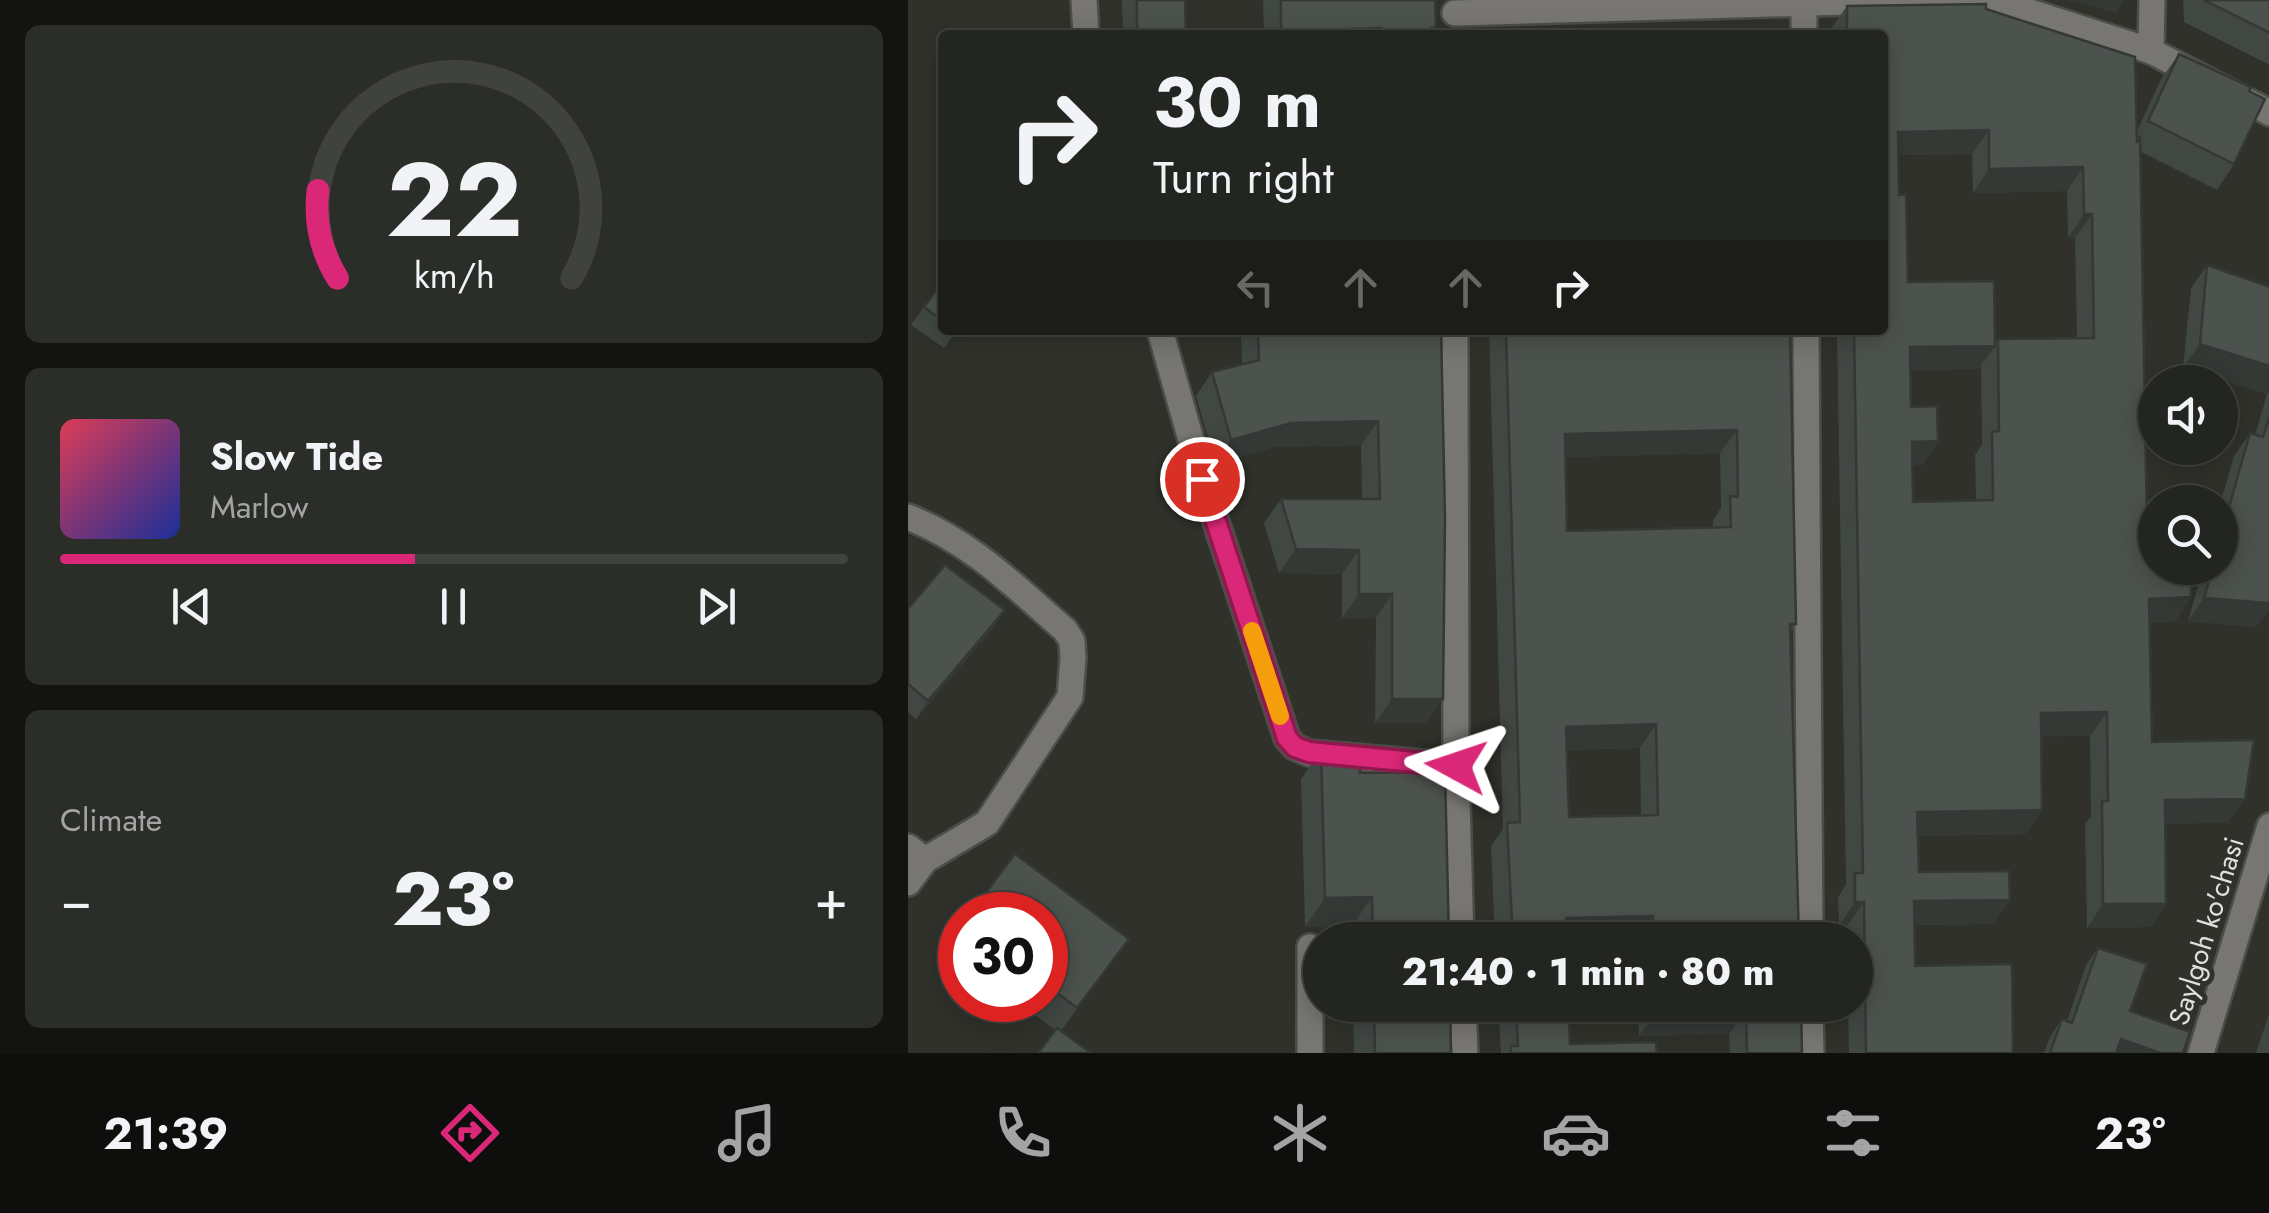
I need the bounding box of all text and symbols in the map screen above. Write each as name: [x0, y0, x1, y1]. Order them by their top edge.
text: 30 m: [1153, 52, 1321, 153]
icon: right: [988, 70, 1118, 200]
text: 22: [386, 125, 522, 275]
text: Turn right: [1153, 145, 1334, 210]
text: km/h: [414, 250, 494, 301]
icon: left: [1228, 260, 1283, 315]
icon: ahead: [1333, 260, 1388, 315]
icon: ahead: [1438, 260, 1493, 315]
icon: right: [1543, 260, 1598, 315]
map controls: [2138, 365, 2238, 585]
button: sound: [2138, 365, 2238, 465]
text: Slow Tide: [210, 429, 383, 484]
pin: [1160, 437, 1245, 522]
icon: arrive: [1175, 452, 1230, 507]
text: Marlow: [210, 484, 308, 530]
button: search: [2138, 485, 2238, 585]
icon: previous: [164, 579, 219, 634]
icon: pause: [426, 579, 481, 634]
icon: next: [689, 579, 744, 634]
position arrow: [1404, 714, 1508, 818]
text: Climate: [60, 797, 162, 843]
street label: Saylgoh ko'chasi: [2158, 832, 2255, 1030]
text: 23°: [392, 845, 514, 953]
text: −: [60, 860, 92, 940]
text: +: [814, 860, 848, 940]
speed limit sign: 30: [938, 892, 1068, 1022]
text: 21:40 · 1 min · 80 m: [1402, 944, 1774, 999]
icon: directions: [435, 1098, 505, 1168]
icon: music: [712, 1098, 782, 1168]
icon: phone: [988, 1098, 1058, 1168]
icon: climate: [1265, 1098, 1335, 1168]
icon: car: [1541, 1098, 1611, 1168]
icon: filters: [1818, 1098, 1888, 1168]
text: 21:39: [103, 1101, 228, 1166]
text: 23°: [2095, 1101, 2166, 1166]

